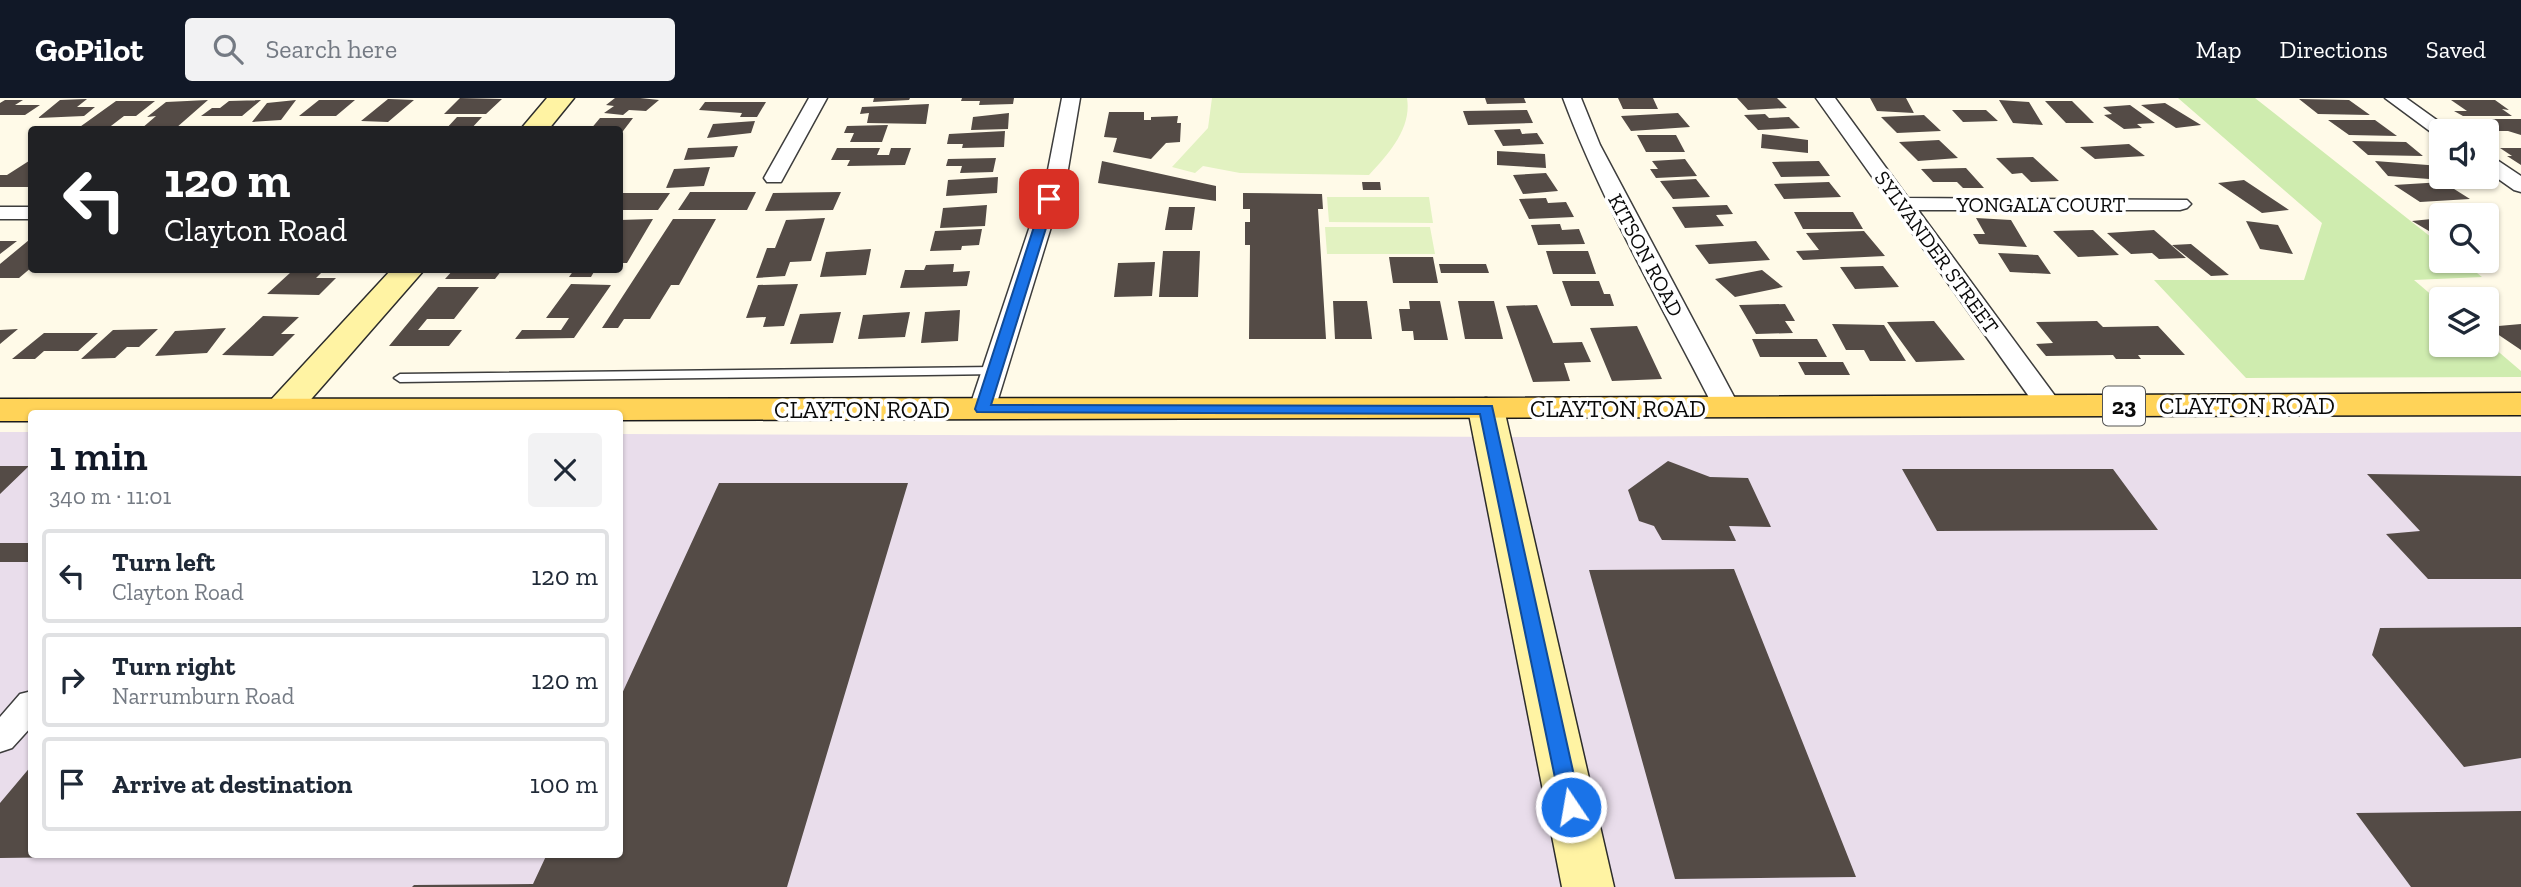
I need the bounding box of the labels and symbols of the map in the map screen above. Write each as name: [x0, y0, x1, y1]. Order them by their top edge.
street label: SYLVANDER STREET: [1870, 166, 2004, 338]
pin: [1019, 169, 1079, 229]
street label: KITSON ROAD: [1603, 189, 1689, 321]
street label: YONGALA COURT: [1955, 192, 2126, 217]
road number: 23: [2103, 386, 2145, 426]
street label: CLAYTON ROAD: [2159, 391, 2335, 420]
street label: CLAYTON ROAD: [1530, 394, 1706, 423]
street label: CLAYTON ROAD: [774, 395, 950, 424]
position arrow: [1534, 770, 1608, 844]

